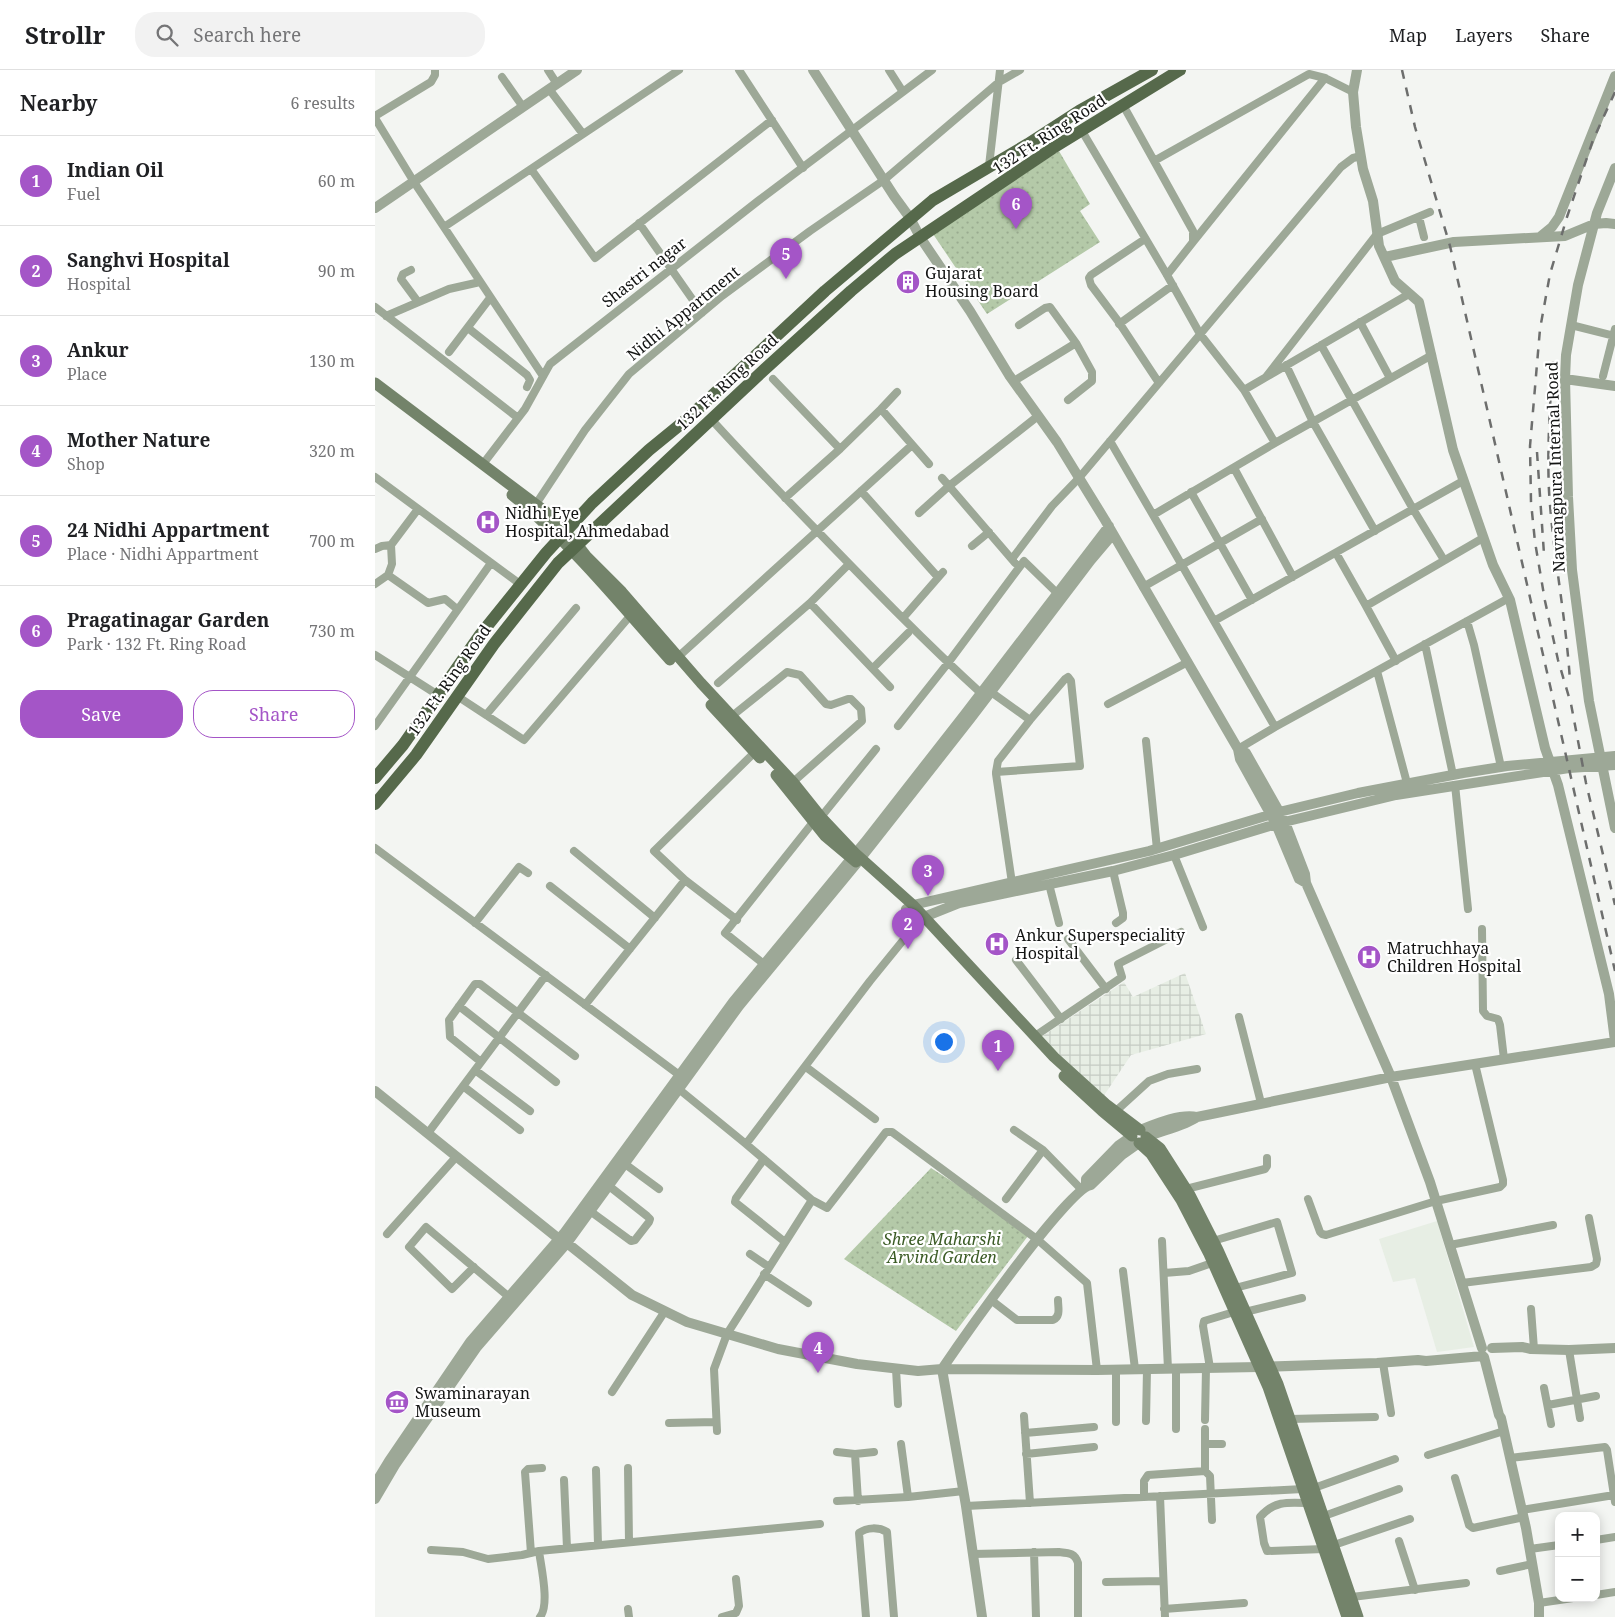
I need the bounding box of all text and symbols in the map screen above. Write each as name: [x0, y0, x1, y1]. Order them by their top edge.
search box: [135, 12, 485, 57]
text: Strollr: [25, 18, 105, 51]
icon: search: [153, 21, 181, 49]
text: Search here: [193, 22, 301, 48]
text: Map: [1389, 23, 1427, 47]
text: Layers: [1455, 23, 1513, 47]
text: Share: [1541, 23, 1590, 47]
text: Nearby: [20, 89, 98, 117]
street label: 132 Ft. Ring Road: [988, 89, 1110, 179]
text: 6 results: [291, 92, 355, 114]
text: Indian Oil: [67, 157, 164, 183]
text: 1: [31, 170, 41, 192]
text: 60 m: [318, 170, 355, 192]
text: Fuel: [67, 183, 100, 205]
pin: 6: [1000, 188, 1032, 229]
street label: Shastri nagar: [597, 232, 691, 312]
pin: 5: [770, 238, 802, 279]
text: Sanghvi Hospital: [67, 247, 230, 273]
text: 2: [31, 260, 41, 282]
text: 90 m: [318, 260, 355, 282]
street label: Nidhi Appartment: [622, 260, 744, 365]
place label: Gujarat Housing Board: [925, 262, 1039, 302]
building icon: Gujarat Housing Board: [895, 269, 921, 295]
text: Hospital: [67, 273, 131, 295]
street label: 132 Ft. Ring Road: [671, 329, 783, 435]
text: Ankur: [67, 337, 129, 363]
text: 3: [31, 350, 41, 372]
text: 130 m: [309, 350, 355, 372]
street label: Navrangpura Internal Road: [1540, 361, 1570, 573]
text: Place: [67, 363, 107, 385]
text: Mother Nature: [67, 427, 210, 453]
text: 4: [31, 440, 41, 462]
text: 320 m: [309, 440, 355, 462]
text: Shop: [67, 453, 105, 475]
place label: Nidhi Eye Hospital, Ahmedabad: [505, 502, 670, 542]
hospital icon: Nidhi Eye Hospital, Ahmedabad: [475, 509, 501, 535]
text: 24 Nidhi Appartment: [67, 517, 270, 543]
text: 5: [31, 530, 41, 552]
text: 700 m: [309, 530, 355, 552]
text: Place · Nidhi Appartment: [67, 543, 259, 565]
text: Pragatinagar Garden: [67, 607, 269, 633]
text: 6: [31, 620, 41, 642]
text: 730 m: [309, 620, 355, 642]
street label: 132 Ft. Ring Road: [402, 620, 496, 740]
text: Park · 132 Ft. Ring Road: [67, 633, 246, 655]
button: Save: [20, 690, 183, 738]
button: Share: [193, 690, 355, 738]
pin: 3: [912, 855, 944, 896]
pin: 2: [892, 908, 924, 949]
place label: Ankur Superspeciality Hospital: [1015, 924, 1186, 964]
hospital icon: Ankur Superspeciality Hospital: [984, 931, 1010, 957]
place label: Matruchhaya Children Hospital: [1387, 937, 1521, 977]
hospital icon: Matruchhaya Children Hospital: [1356, 944, 1382, 970]
your location: [931, 1029, 957, 1055]
pin: 1: [982, 1030, 1014, 1071]
park label: Shree Maharshi Arvind Garden: [883, 1228, 1001, 1268]
pin: 4: [802, 1332, 834, 1373]
place label: Swaminarayan Museum: [415, 1382, 530, 1422]
museum icon: Swaminarayan Museum: [384, 1389, 410, 1415]
map controls: [1555, 1512, 1600, 1602]
button: +: [1555, 1512, 1600, 1557]
button: −: [1555, 1557, 1600, 1602]

